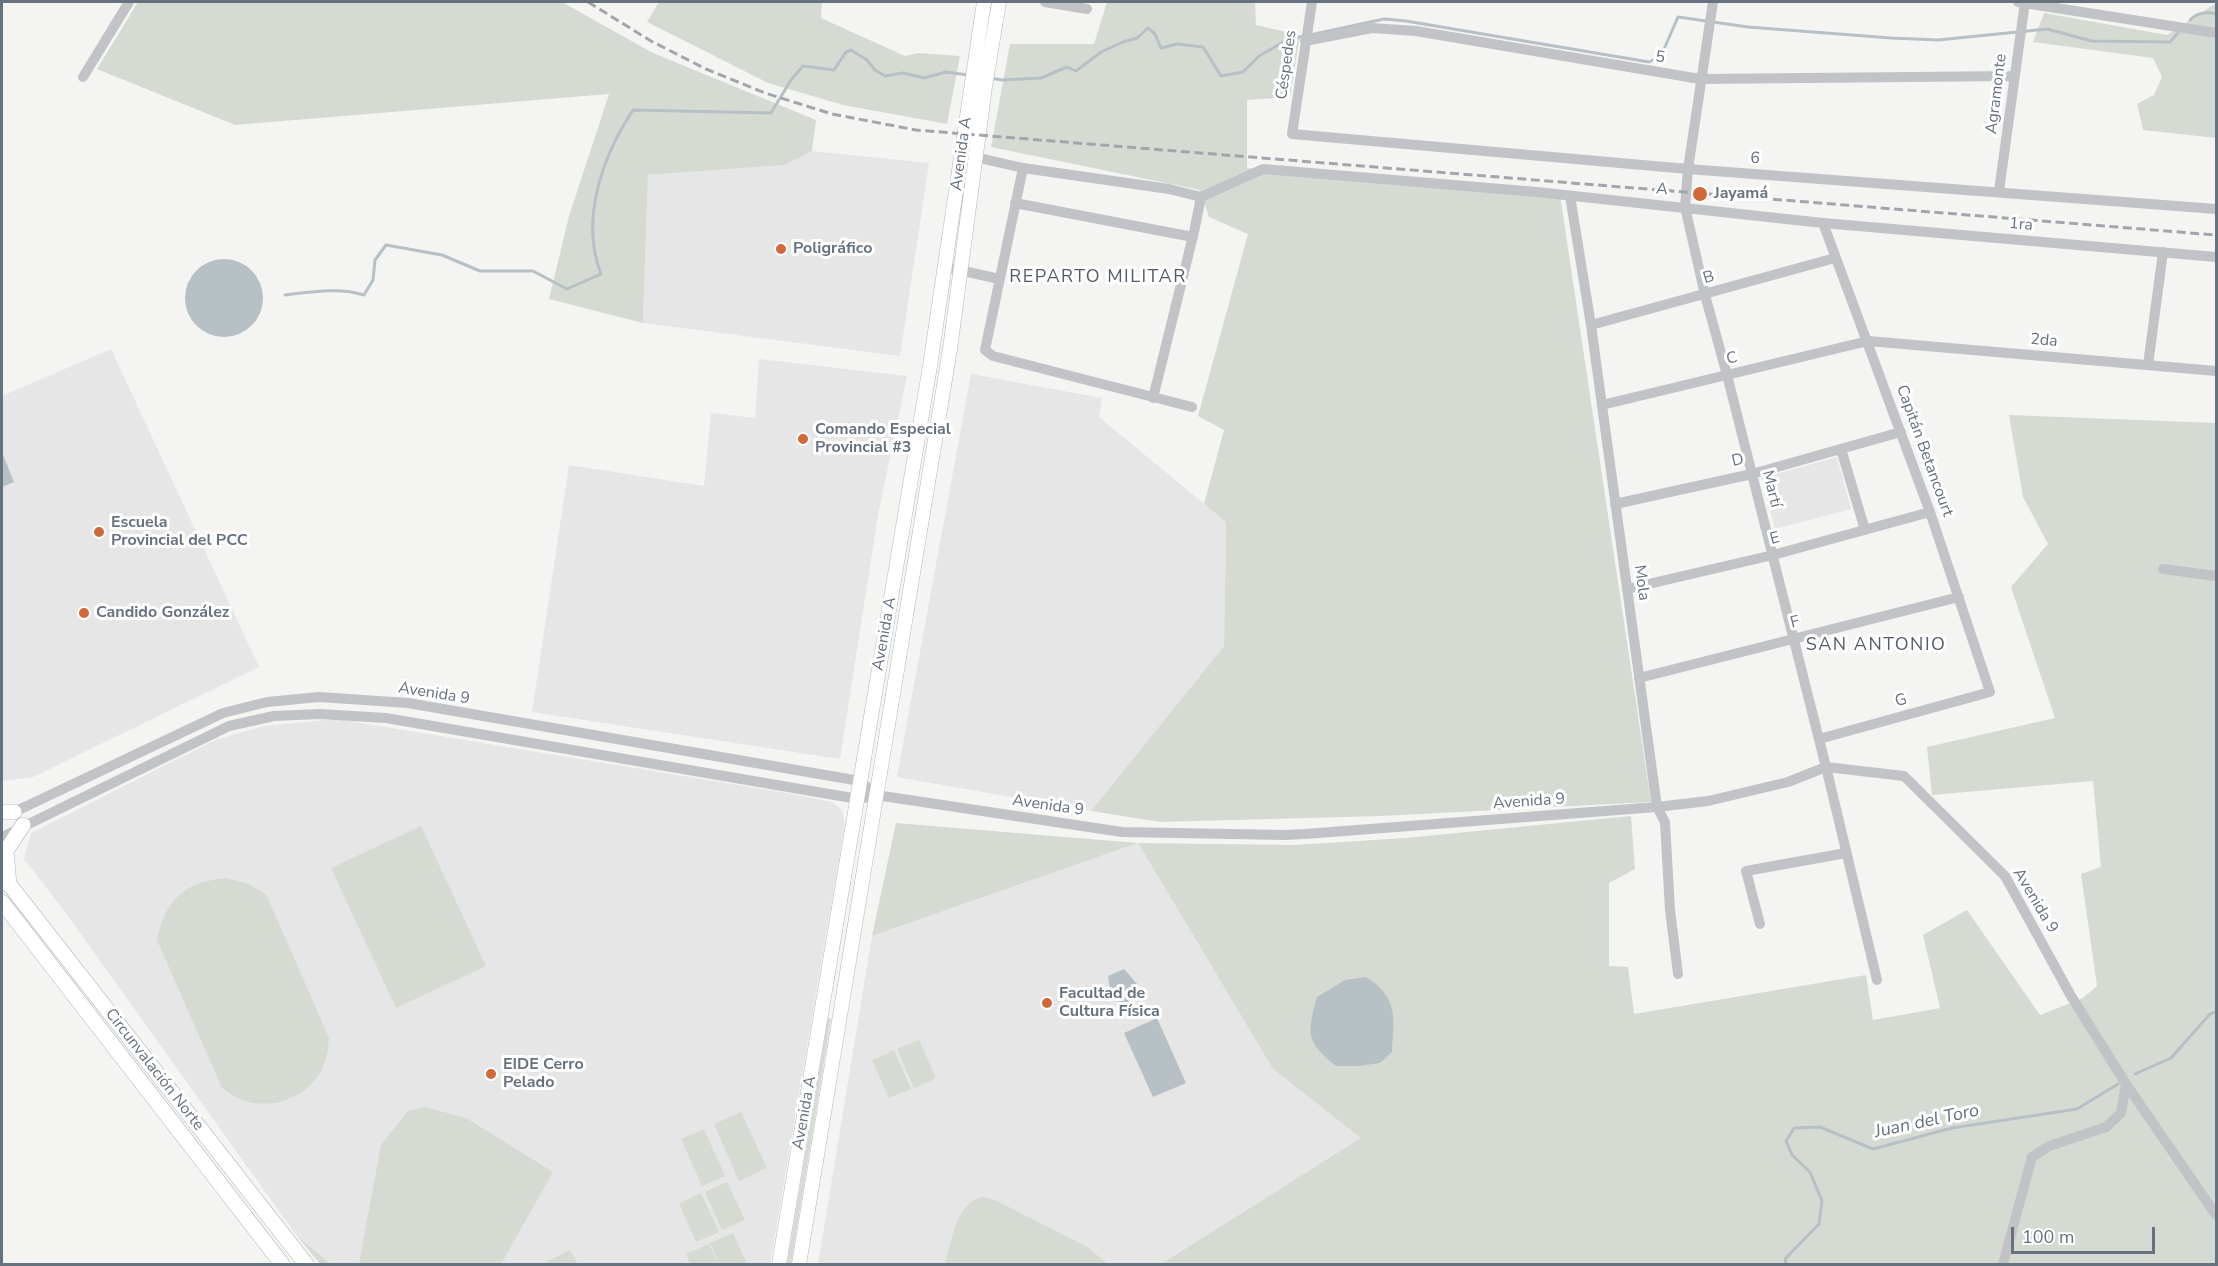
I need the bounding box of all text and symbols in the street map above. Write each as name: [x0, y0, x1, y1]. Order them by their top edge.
street label: Céspedes: [1273, 29, 1301, 101]
street label: 5: [1654, 48, 1666, 68]
street label: Agramonte: [1983, 53, 2011, 135]
street label: Avenida A: [947, 116, 977, 192]
street label: 6: [1750, 149, 1760, 169]
street label: A: [1655, 180, 1669, 200]
place label: Jayamá: [1714, 184, 1768, 204]
marker: Jayamá: [1691, 185, 1709, 203]
street label: 1ra: [2008, 214, 2034, 236]
place label: Poligráfico: [793, 239, 872, 259]
marker: Poligráfico: [774, 242, 788, 256]
district label: REPARTO MILITAR: [1009, 267, 1187, 289]
street label: B: [1701, 267, 1717, 289]
street label: 2da: [2030, 330, 2058, 352]
street label: C: [1724, 348, 1740, 370]
street label: Capitán Betancourt: [1891, 383, 1957, 519]
place label: Comando Especial Provincial #3: [815, 420, 951, 458]
marker: Comando Especial Provincial #3: [796, 432, 810, 446]
street label: D: [1730, 450, 1746, 472]
street label: Martí: [1757, 468, 1785, 510]
place label: Escuela Provincial del PCC: [111, 513, 248, 551]
marker: Escuela Provincial del PCC: [92, 525, 106, 539]
street label: E: [1768, 529, 1782, 549]
street label: Mola: [1629, 564, 1653, 602]
street label: Avenida A: [869, 596, 901, 672]
place label: Candido González: [96, 603, 229, 623]
marker: Candido González: [77, 606, 91, 620]
street label: F: [1788, 613, 1802, 633]
district label: SAN ANTONIO: [1806, 635, 1946, 657]
street label: Avenida 9: [397, 679, 471, 709]
street label: G: [1893, 690, 1909, 712]
street label: Avenida 9: [1492, 790, 1566, 814]
street label: Avenida 9: [1011, 791, 1085, 821]
street label: Avenida 9: [2008, 865, 2062, 937]
place label: Facultad de Cultura Física: [1059, 984, 1160, 1022]
marker: Facultad de Cultura Física: [1040, 996, 1054, 1010]
street label: Circunvalación Norte: [100, 1005, 208, 1135]
place label: EIDE Cerro Pelado: [503, 1055, 584, 1093]
marker: EIDE Cerro Pelado: [484, 1067, 498, 1081]
street label: Avenida A: [789, 1075, 821, 1151]
water label: Juan del Toro: [1873, 1100, 1981, 1144]
scale bar: [2014, 1215, 2158, 1253]
text: 100 m: [2022, 1225, 2074, 1249]

